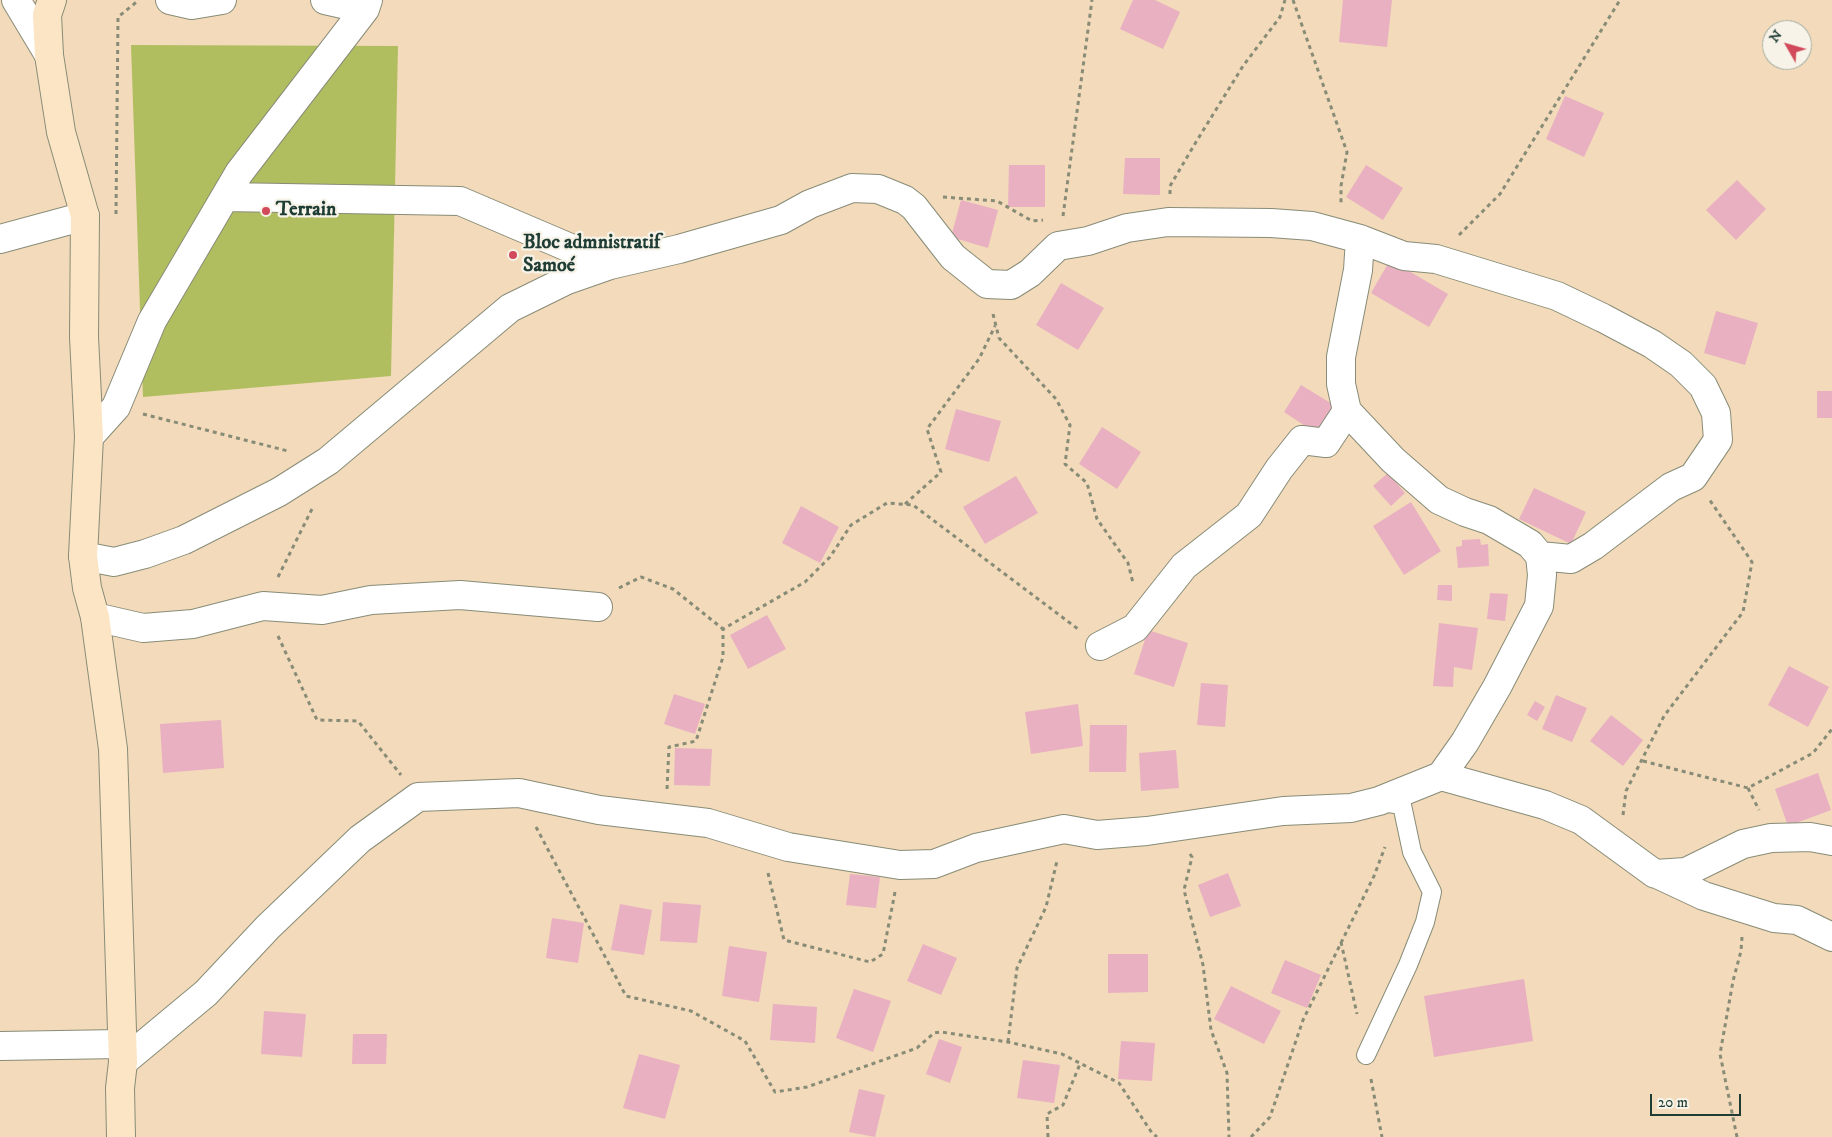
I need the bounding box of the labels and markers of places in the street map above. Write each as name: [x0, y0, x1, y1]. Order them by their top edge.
place label: Terrain: [276, 199, 336, 223]
marker: Terrain: [260, 205, 272, 217]
place label: Bloc admnistratif Samoé: [523, 232, 660, 279]
marker: Bloc admnistratif Samoé: [507, 249, 519, 261]

